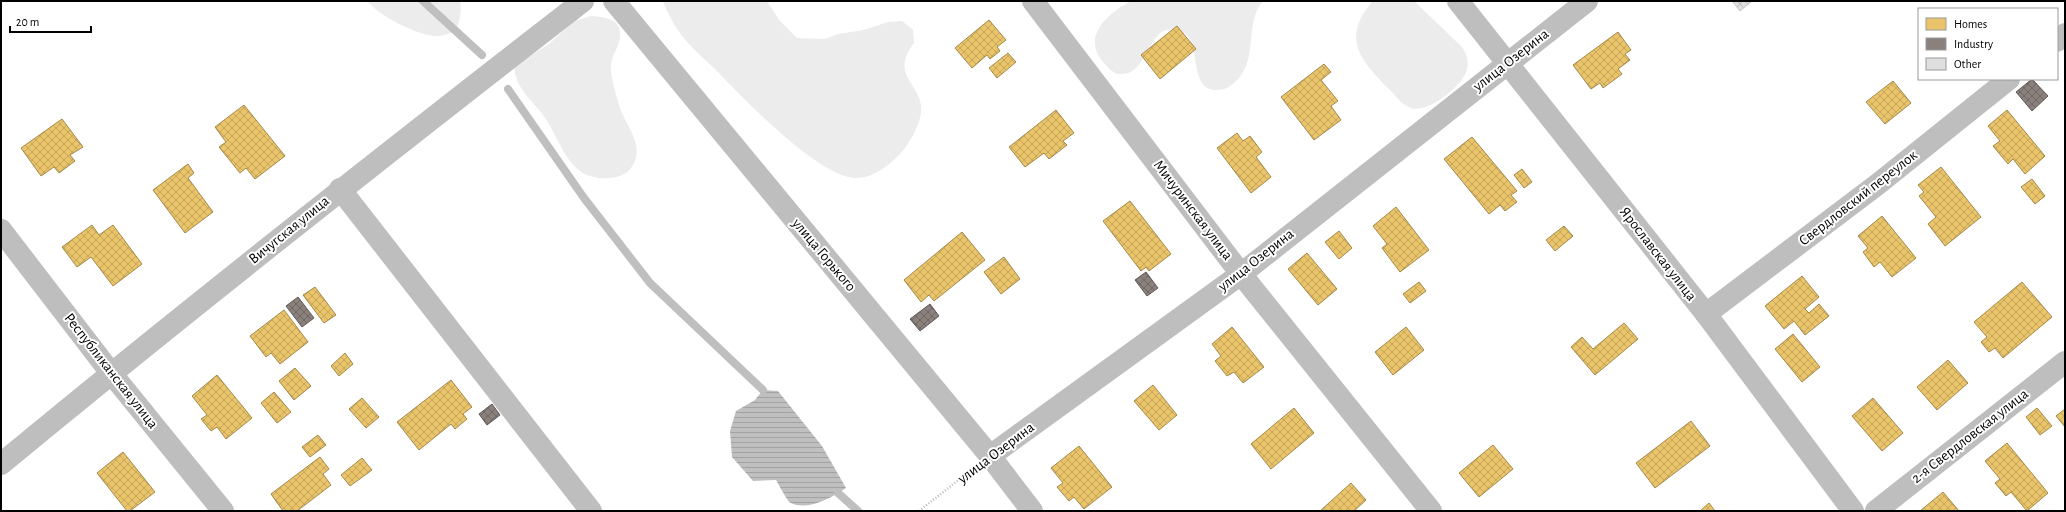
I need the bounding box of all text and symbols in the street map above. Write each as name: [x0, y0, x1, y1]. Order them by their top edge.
scale bar: [10, 8, 91, 34]
legend: [1918, 8, 2058, 80]
text: 20 m: [16, 16, 39, 28]
text: Homes: [1954, 18, 1987, 30]
street label: улица Озерина: [1470, 26, 1552, 95]
text: Industry: [1954, 38, 1993, 51]
text: Other: [1954, 58, 1981, 70]
street label: Свердловский переулок: [1796, 147, 1920, 249]
street label: Мичуринская улица: [1151, 157, 1235, 263]
street label: Вичугская улица: [246, 193, 332, 267]
street label: Ярославская улица: [1617, 204, 1699, 304]
street label: улица Горького: [789, 215, 859, 294]
street label: улица Озерина: [1215, 226, 1297, 295]
street label: Республиканская улица: [61, 310, 161, 432]
street label: 2-я Свердловская улица: [1909, 386, 2031, 486]
street label: улица Озерина: [954, 419, 1037, 487]

